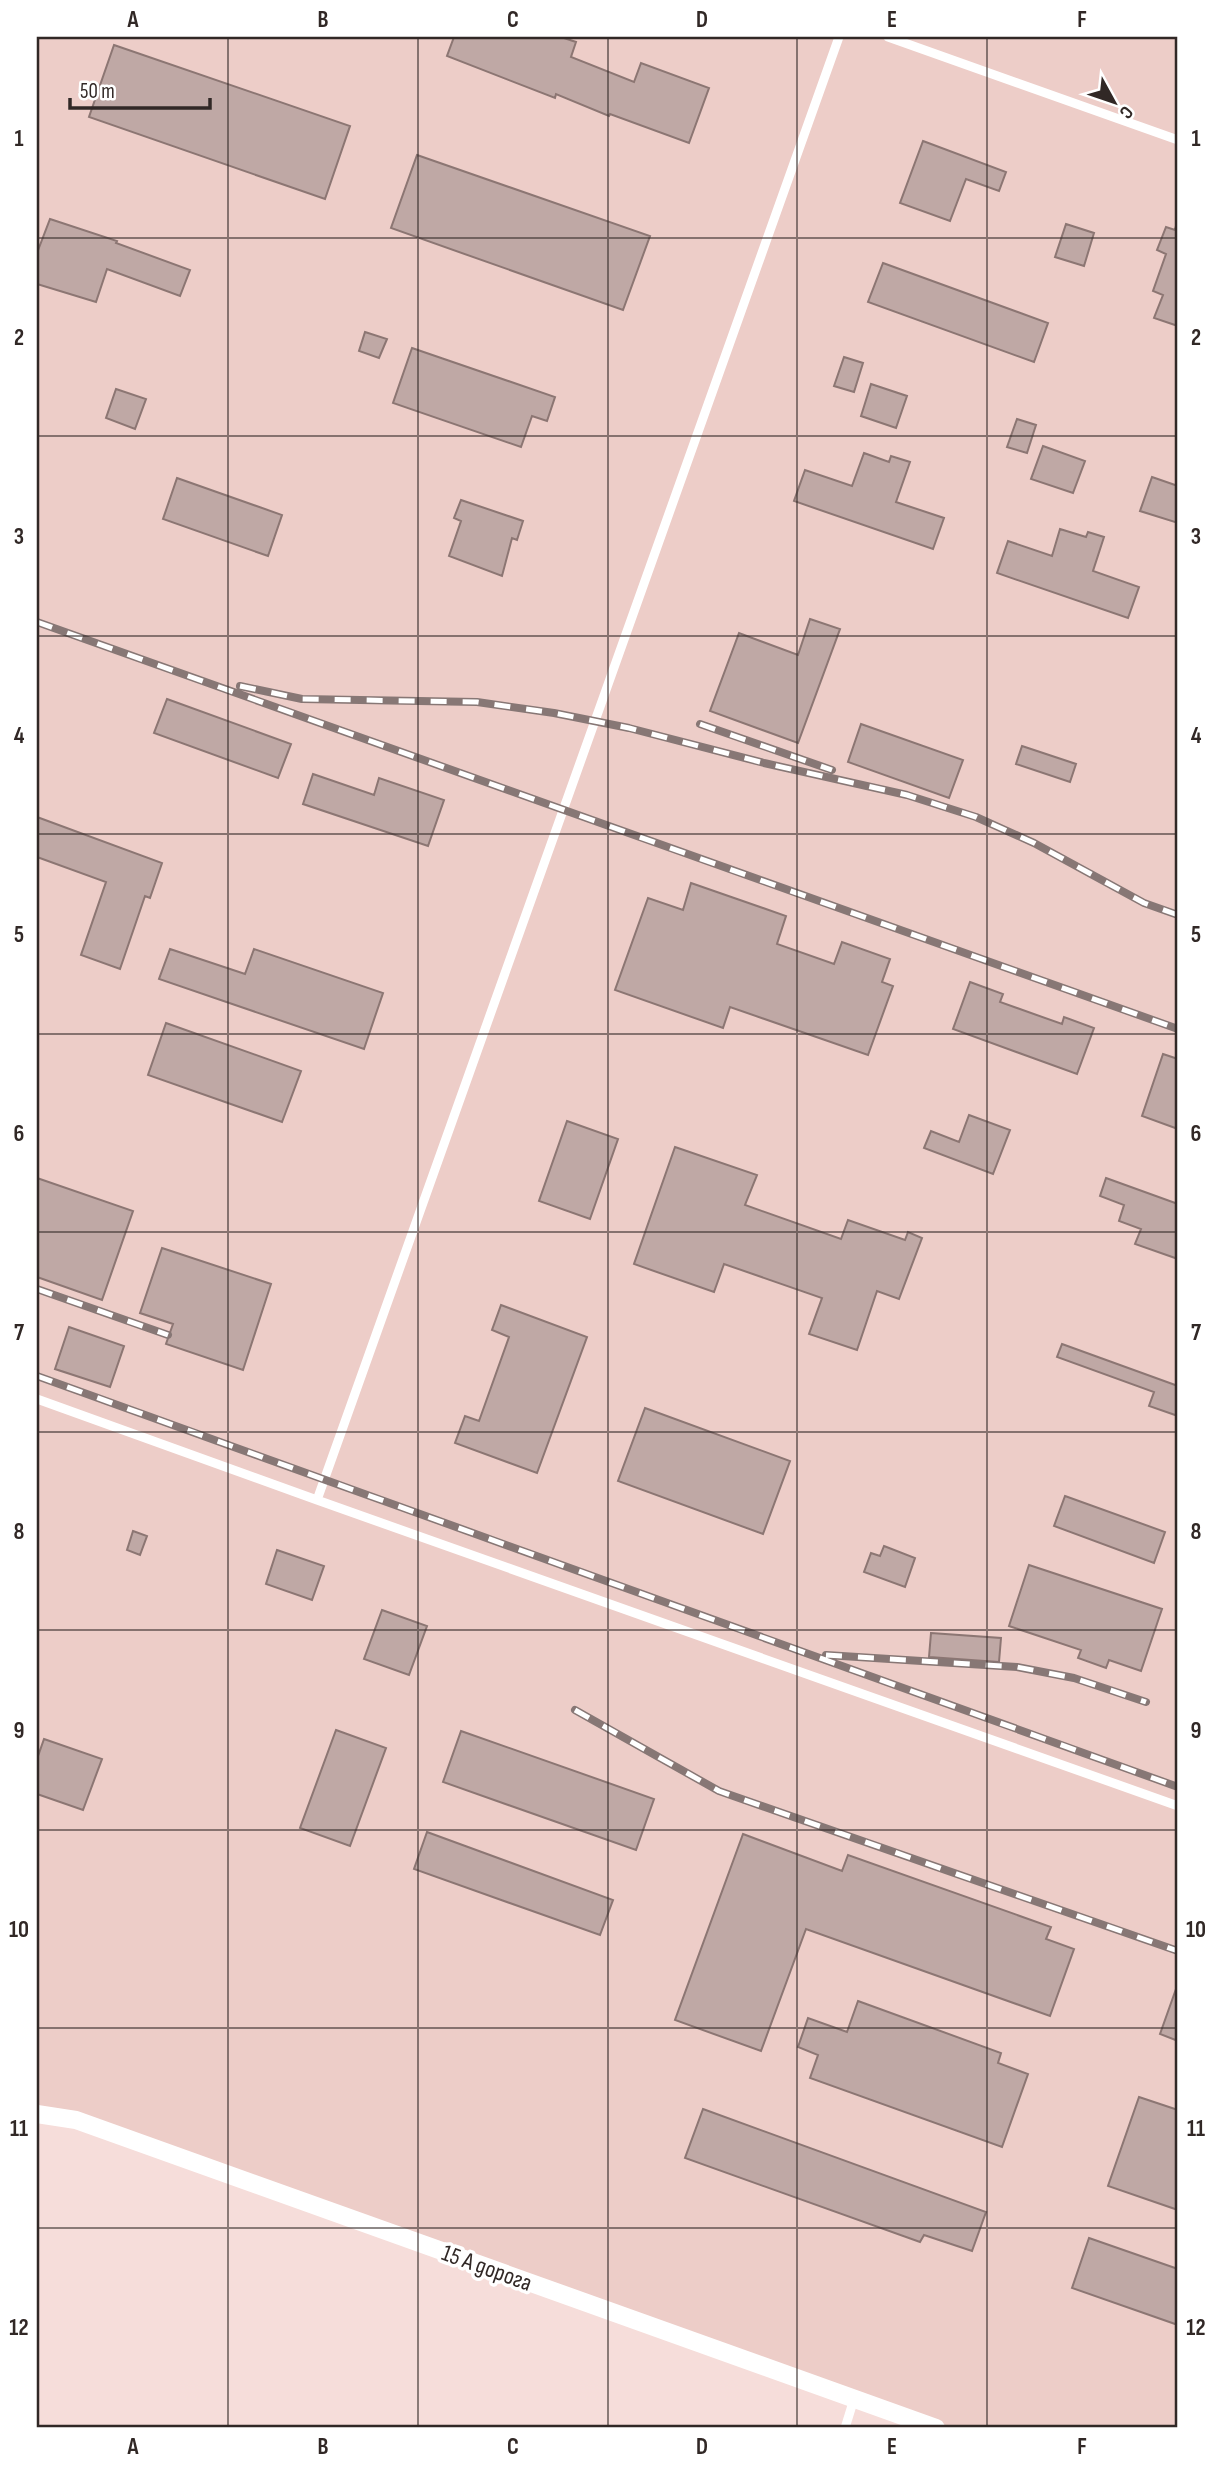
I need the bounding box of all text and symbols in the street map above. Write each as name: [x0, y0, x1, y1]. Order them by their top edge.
text: A: [127, 6, 140, 34]
text: B: [318, 6, 329, 34]
text: C: [507, 6, 519, 34]
text: D: [696, 6, 708, 34]
text: E: [887, 6, 897, 34]
text: F: [1077, 6, 1087, 34]
scale bar: [70, 66, 210, 110]
north arrow: [1078, 66, 1148, 136]
text: 50 m: [80, 79, 115, 104]
text: С: [1114, 101, 1138, 123]
text: 1: [14, 125, 24, 153]
text: 1: [1191, 125, 1201, 153]
text: 2: [14, 324, 24, 352]
text: 2: [1191, 324, 1201, 352]
text: 3: [14, 523, 24, 551]
text: 3: [1191, 523, 1201, 551]
text: 4: [14, 722, 25, 750]
text: 4: [1191, 722, 1202, 750]
text: 5: [14, 921, 24, 949]
text: 5: [1191, 921, 1201, 949]
text: 6: [14, 1120, 24, 1148]
text: 6: [1191, 1120, 1201, 1148]
text: 7: [14, 1319, 24, 1347]
text: 7: [1191, 1319, 1201, 1347]
text: 8: [14, 1518, 25, 1546]
text: 8: [1191, 1518, 1202, 1546]
text: 9: [14, 1717, 24, 1745]
text: 9: [1191, 1717, 1201, 1745]
text: 10: [9, 1916, 29, 1944]
text: 10: [1186, 1916, 1206, 1944]
text: 11: [10, 2115, 28, 2143]
text: 11: [1187, 2115, 1205, 2143]
street label: 15 А дорога: [438, 2238, 536, 2298]
text: 12: [9, 2314, 29, 2342]
text: 12: [1186, 2314, 1206, 2342]
text: A: [127, 2433, 140, 2461]
text: B: [318, 2433, 329, 2461]
text: C: [507, 2433, 519, 2461]
text: D: [696, 2433, 708, 2461]
text: E: [887, 2433, 897, 2461]
text: F: [1077, 2433, 1087, 2461]

